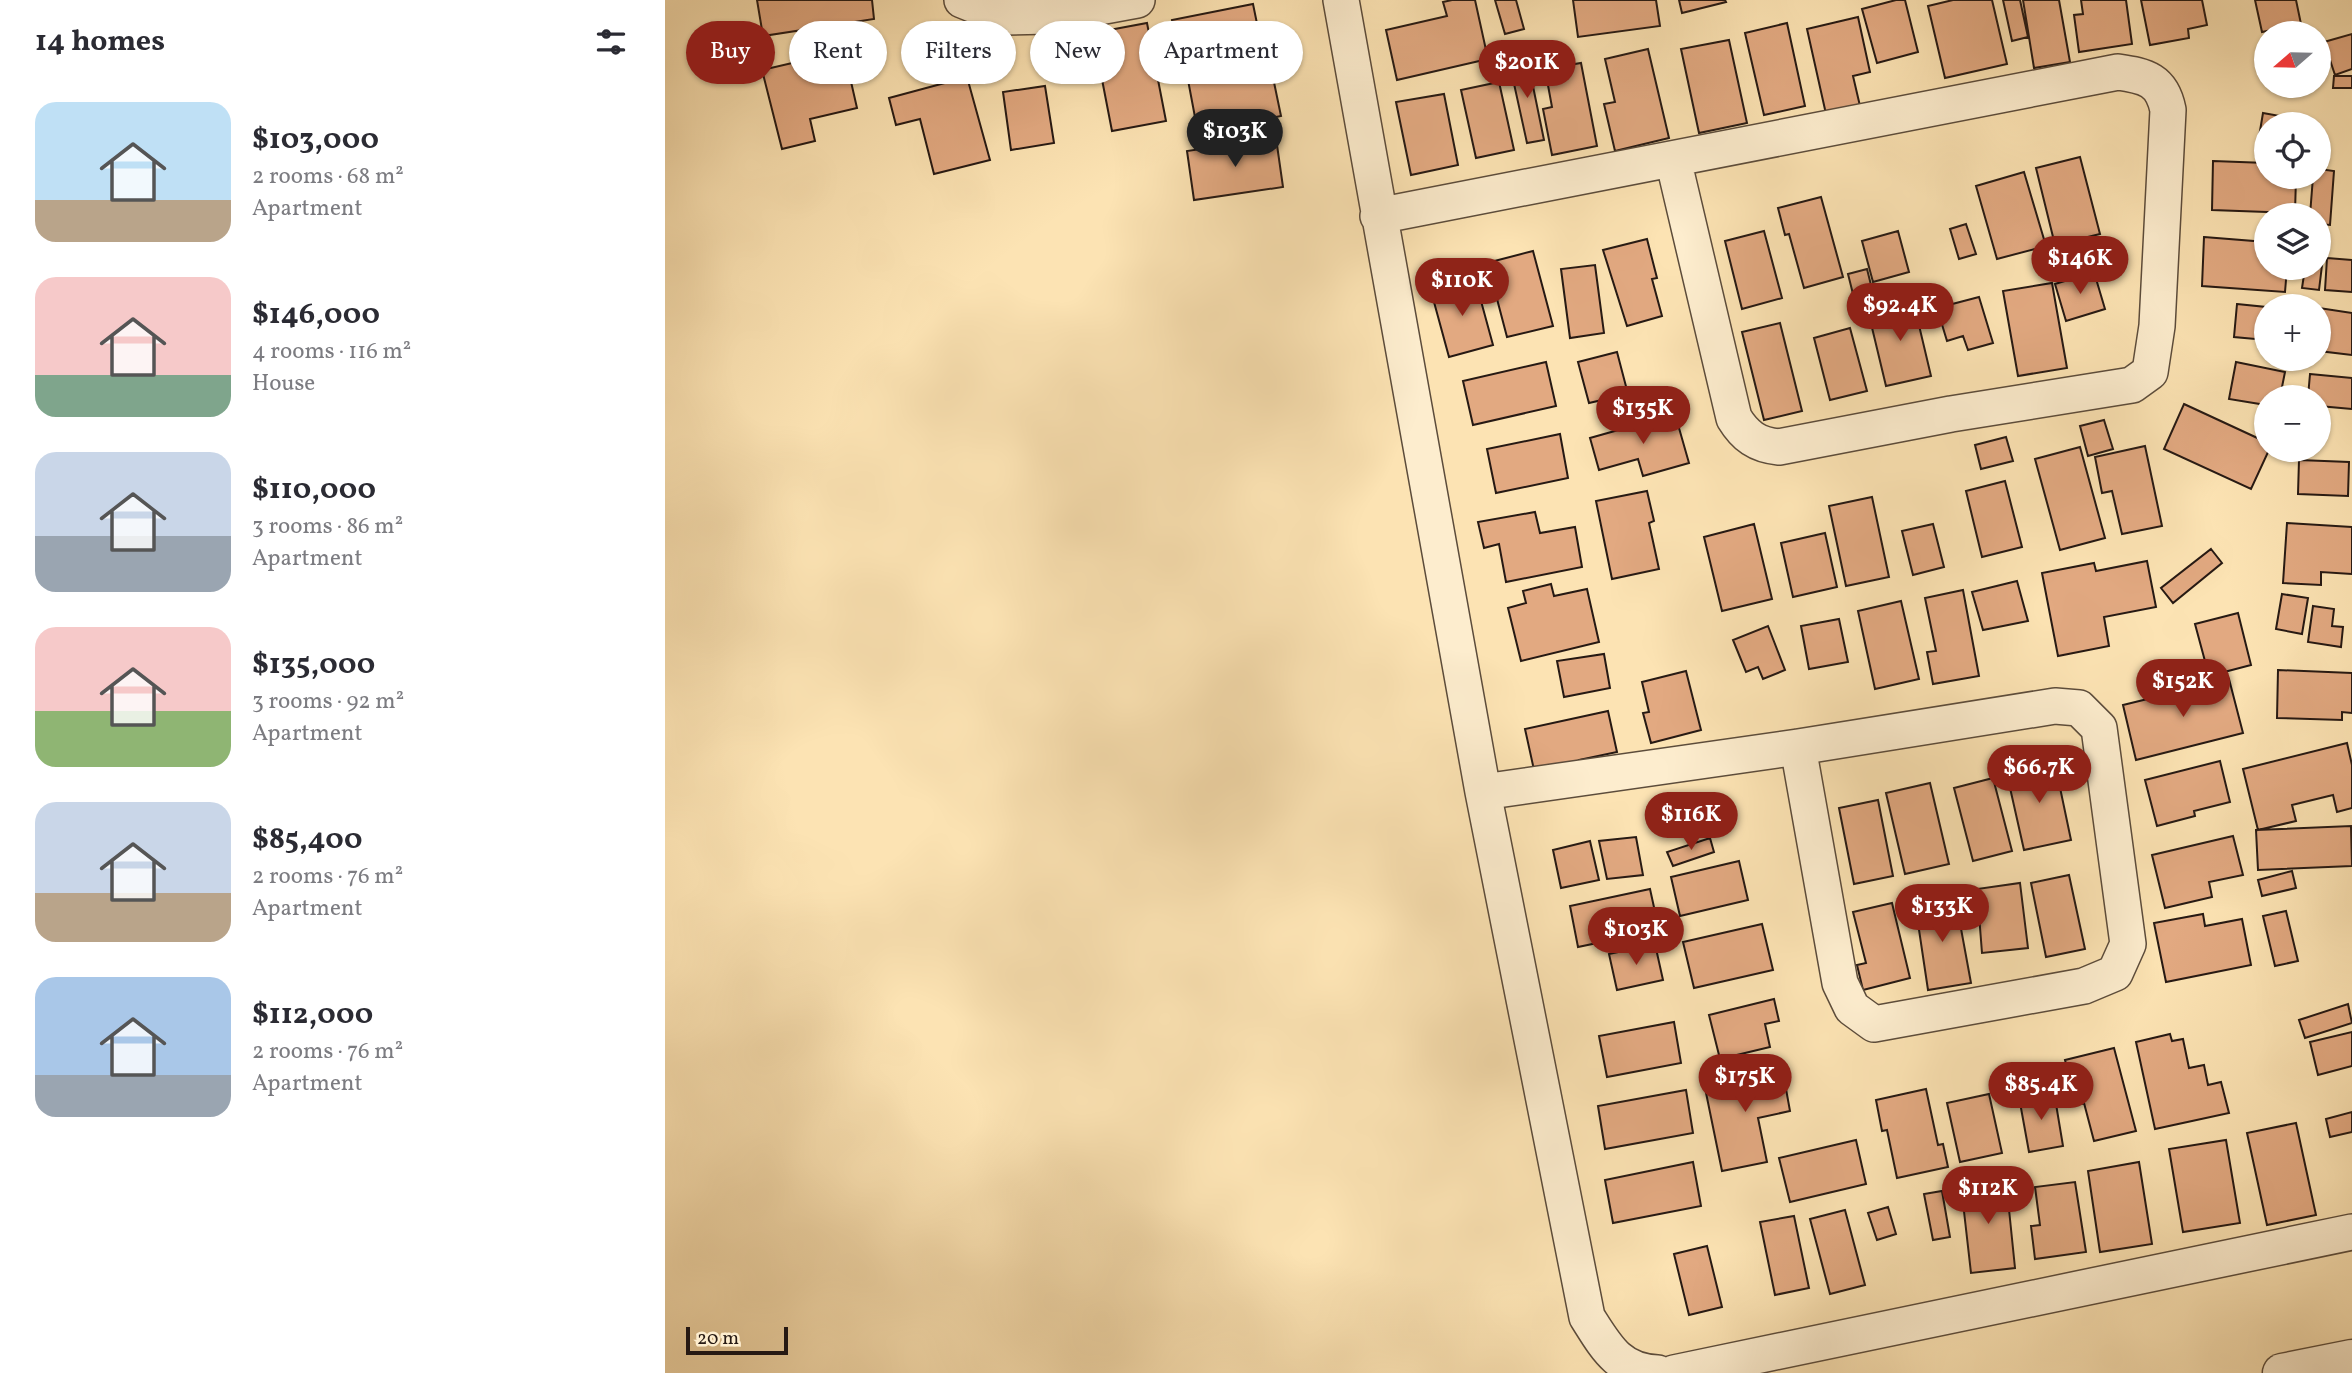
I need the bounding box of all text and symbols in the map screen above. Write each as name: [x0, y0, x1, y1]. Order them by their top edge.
text: 14 homes: [35, 21, 165, 63]
chip: Buy: [686, 21, 775, 84]
chip: Rent: [789, 21, 887, 84]
chip: Filters: [901, 21, 1016, 84]
chip: New: [1030, 21, 1125, 84]
chip: Apartment: [1139, 21, 1303, 84]
north arrow: [2254, 21, 2331, 98]
map controls: [2254, 21, 2331, 462]
icon: filters: [592, 23, 630, 61]
pin: $201K: [1478, 41, 1576, 100]
text: $201K: [1495, 47, 1559, 79]
pin: $103K: [1186, 110, 1284, 169]
button: locate: [2254, 112, 2331, 189]
text: $103K: [1203, 116, 1267, 148]
text: $103,000: [252, 119, 379, 161]
icon: home: [91, 130, 175, 214]
text: 2 rooms · 68 m²: [252, 161, 404, 193]
text: Apartment: [252, 193, 363, 225]
button: layers: [2254, 203, 2331, 280]
pin: $146K: [2031, 236, 2129, 296]
text: $146K: [2047, 243, 2113, 275]
pin: $110K: [1413, 258, 1511, 318]
text: $110K: [1431, 265, 1493, 297]
pin: $92.4K: [1843, 284, 1957, 343]
text: $92.4K: [1863, 290, 1937, 322]
text: $146,000: [252, 294, 380, 336]
button: +: [2254, 294, 2331, 371]
icon: home: [91, 305, 175, 389]
text: 4 rooms · 116 m²: [252, 336, 411, 368]
text: House: [252, 368, 315, 400]
button: −: [2254, 385, 2331, 462]
pin: $135K: [1594, 386, 1692, 446]
text: $135K: [1612, 393, 1674, 425]
text: $110,000: [252, 469, 376, 511]
icon: home: [91, 480, 175, 564]
text: 3 rooms · 86 m²: [252, 511, 403, 543]
text: Apartment: [252, 543, 363, 575]
text: $135,000: [252, 644, 375, 686]
icon: home: [91, 655, 175, 739]
pin: $152K: [2134, 660, 2232, 719]
text: $152K: [2152, 666, 2214, 698]
text: 3 rooms · 92 m²: [252, 686, 404, 718]
text: Apartment: [252, 718, 363, 750]
pin: $66.7K: [1982, 746, 2096, 805]
text: $66.7K: [2003, 752, 2075, 784]
pin: $116K: [1642, 792, 1740, 852]
text: $116K: [1661, 799, 1721, 831]
text: $85,400: [252, 819, 362, 861]
icon: home: [91, 830, 175, 914]
text: 2 rooms · 76 m²: [252, 861, 403, 893]
pin: $133K: [1893, 884, 1991, 944]
text: $133K: [1911, 891, 1973, 923]
text: Apartment: [252, 893, 363, 925]
pin: $103K: [1587, 908, 1685, 967]
text: $103K: [1604, 914, 1668, 946]
text: $112,000: [252, 994, 373, 1036]
icon: home: [91, 1005, 175, 1089]
text: 2 rooms · 76 m²: [252, 1036, 403, 1068]
pin: $175K: [1696, 1054, 1794, 1114]
text: $175K: [1715, 1061, 1775, 1093]
pin: $85.4K: [1984, 1062, 2098, 1122]
text: Apartment: [252, 1068, 363, 1100]
text: $85.4K: [2004, 1069, 2078, 1101]
pin: $112K: [1939, 1166, 2037, 1226]
text: $112K: [1958, 1173, 2018, 1205]
scale bar: [686, 1324, 787, 1356]
text: 20 m: [697, 1326, 739, 1352]

